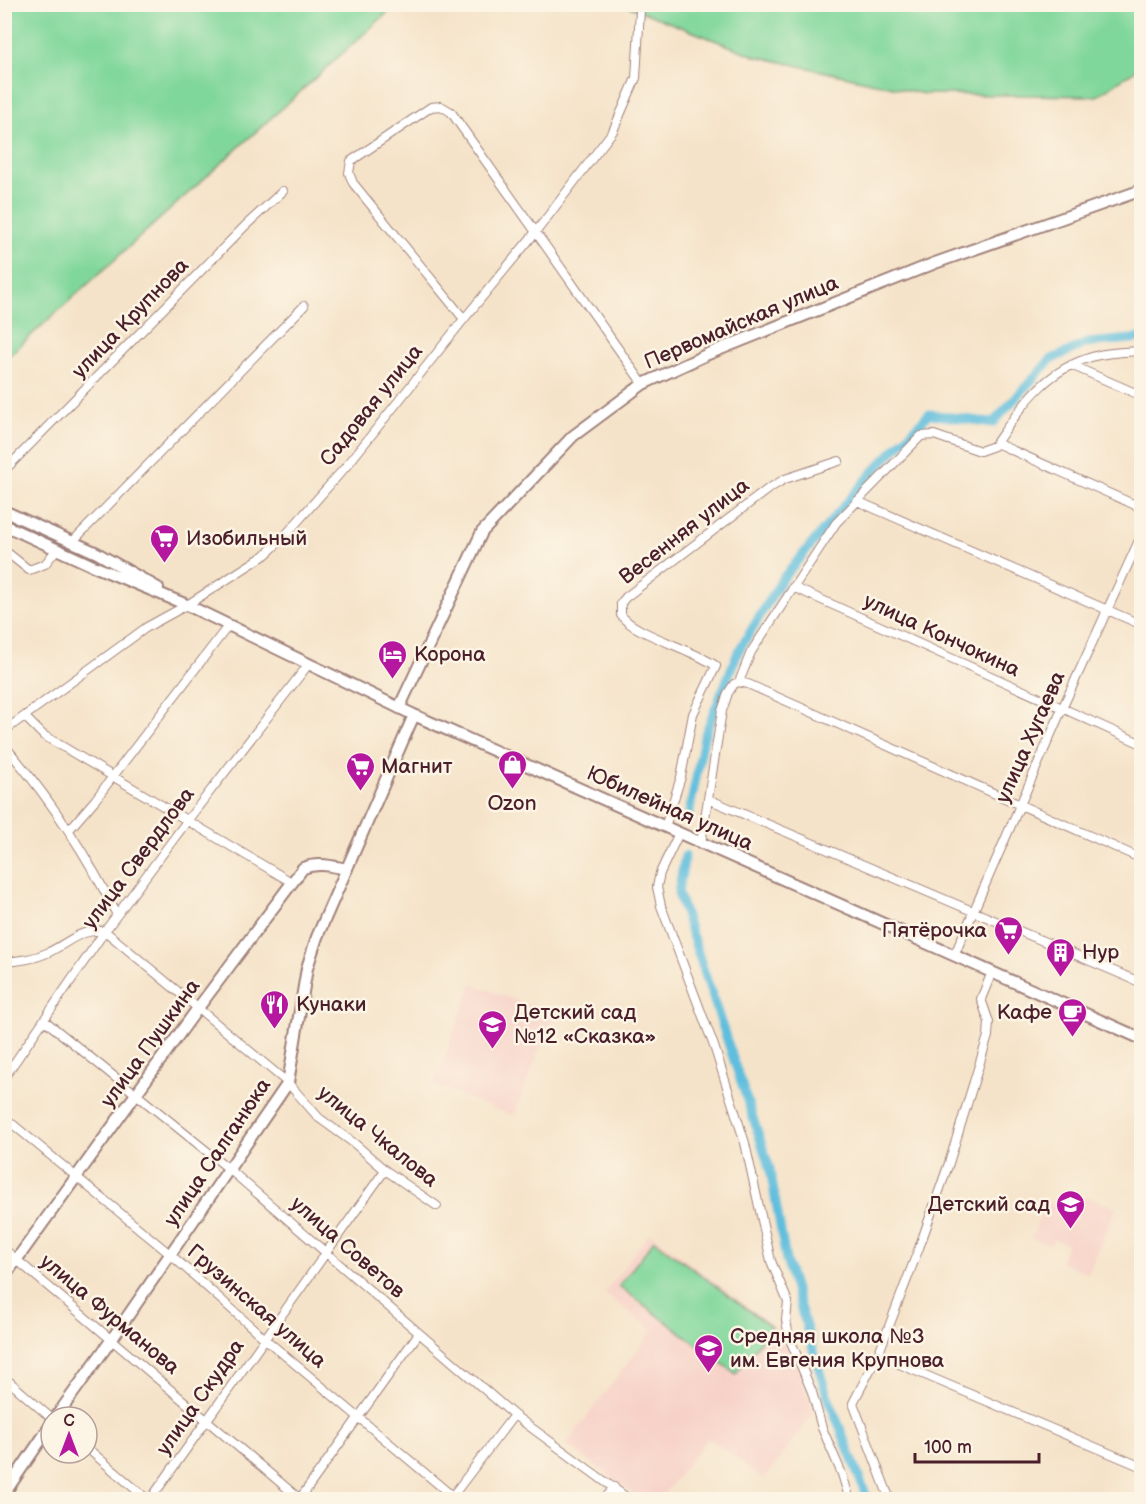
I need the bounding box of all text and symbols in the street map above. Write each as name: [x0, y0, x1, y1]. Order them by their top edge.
street label: улица Крупнова: [67, 253, 194, 384]
street label: Первомайская улица: [640, 270, 843, 375]
street label: Садовая улица: [315, 339, 428, 471]
street label: Весенняя улица: [614, 473, 755, 590]
supermarket icon: Изобильный: [149, 522, 181, 564]
place label: Изобильный: [186, 526, 307, 551]
street label: улица Кончокина: [860, 588, 1024, 683]
hotel icon: Корона: [377, 638, 409, 680]
place label: Корона: [414, 642, 486, 667]
street label: улица Хугаева: [990, 667, 1071, 807]
shop icon: Ozon: [496, 748, 528, 790]
supermarket icon: Магнит: [344, 750, 376, 792]
place label: Магнит: [381, 754, 453, 779]
street label: Юбилейная улица: [583, 761, 757, 857]
street label: улица Свердлова: [77, 782, 200, 934]
place label: Ozon: [487, 791, 537, 816]
supermarket icon: Пятёрочка: [992, 914, 1024, 956]
place label: Пятёрочка: [882, 918, 988, 943]
building icon: Нур: [1045, 936, 1077, 978]
place label: Нур: [1082, 940, 1119, 965]
street label: улица Пушкина: [95, 974, 206, 1112]
restaurant icon: Кунаки: [259, 988, 291, 1030]
place label: Кунаки: [296, 992, 366, 1017]
cafe icon: Кафе: [1057, 996, 1089, 1038]
place label: Детский сад №12 «Сказка»: [514, 1000, 656, 1049]
place label: Кафе: [997, 1000, 1052, 1025]
school or university icon: Детский сад №12 «Сказка»: [477, 1008, 509, 1050]
street label: улица Салганюка: [159, 1073, 277, 1231]
street label: улица Чкалова: [313, 1080, 443, 1193]
school or university icon: Детский сад: [1055, 1188, 1087, 1230]
street label: улица Советов: [286, 1191, 410, 1304]
place label: Детский сад: [928, 1192, 1050, 1217]
street label: Грузинская улица: [182, 1239, 332, 1374]
street label: улица Фурманова: [35, 1249, 185, 1380]
place label: Средняя школа №3 им. Евгения Крупнова: [730, 1324, 945, 1373]
school or university icon: Средняя школа №3 им. Евгения Крупнова: [693, 1332, 725, 1374]
street label: улица Скудра: [151, 1334, 250, 1460]
north arrow: [39, 1405, 99, 1465]
text: С: [63, 1412, 75, 1431]
scale bar: [915, 1426, 1040, 1464]
text: 100 m: [924, 1437, 972, 1458]

